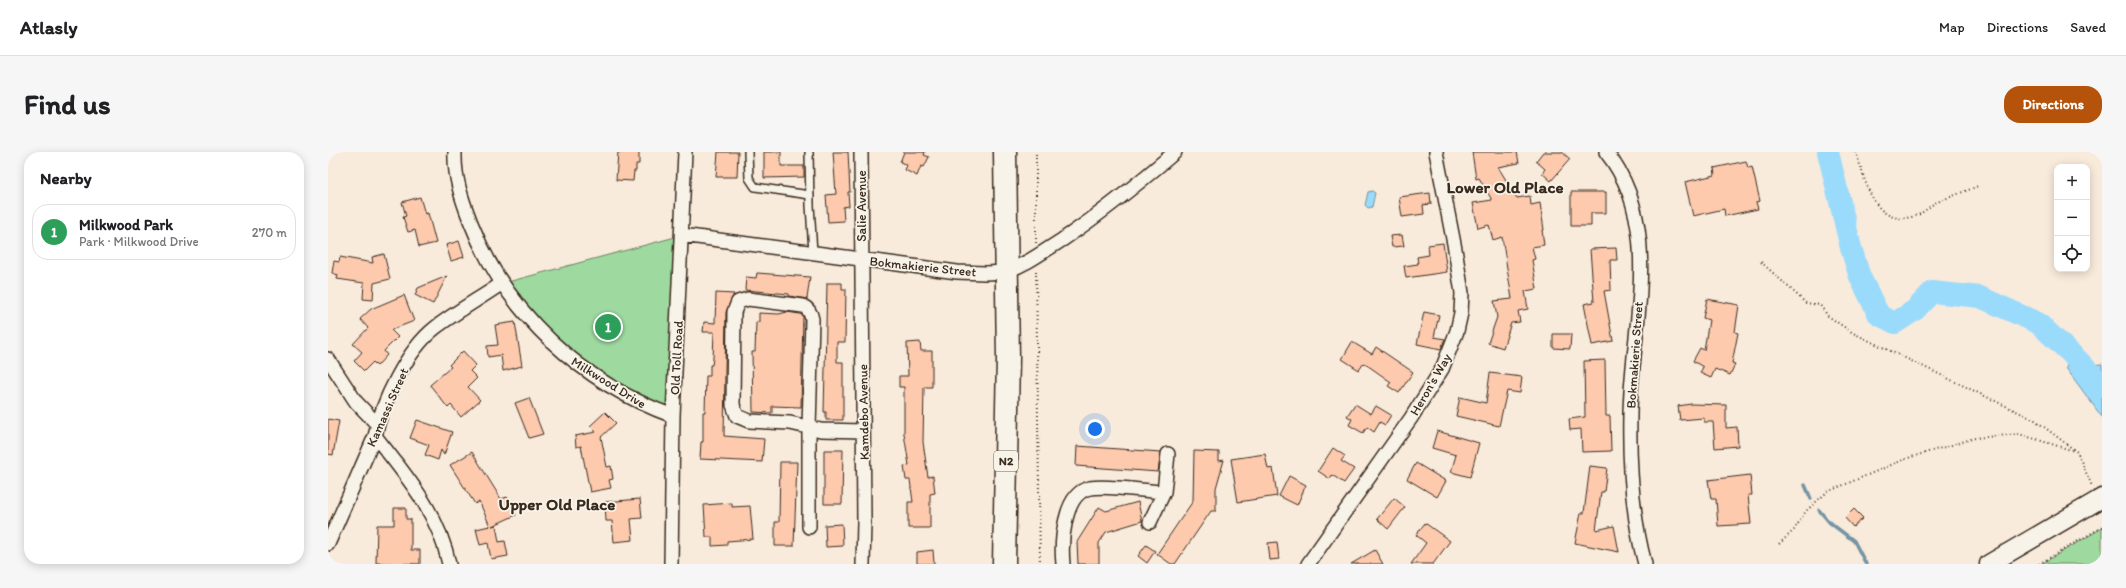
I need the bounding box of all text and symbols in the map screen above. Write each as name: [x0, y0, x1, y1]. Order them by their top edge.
text: Atlasly: [20, 16, 77, 39]
text: Map: [1939, 19, 1965, 36]
text: Directions: [1987, 19, 2048, 36]
text: Saved: [2070, 19, 2106, 36]
button: Directions: [2004, 86, 2102, 123]
text: Find us: [24, 87, 111, 121]
map controls: [2054, 164, 2090, 272]
button: +: [2054, 164, 2090, 200]
text: Nearby: [40, 168, 92, 188]
street label: Salie Avenue: [854, 170, 869, 242]
district label: Lower Old Place: [1447, 177, 1563, 197]
button: −: [2054, 200, 2090, 236]
text: Milkwood Park: [79, 216, 173, 234]
text: 1: [51, 225, 57, 240]
text: 270 m: [252, 225, 287, 240]
text: Park · Milkwood Drive: [79, 234, 199, 249]
button: locate: [2054, 236, 2090, 272]
street label: Bokmakierie Street: [869, 253, 977, 280]
street label: Bokmakierie Street: [1623, 301, 1646, 409]
pin: 1: [595, 312, 621, 342]
street label: Old Toll Road: [667, 320, 686, 396]
street label: Heron's Way: [1407, 351, 1454, 418]
street label: Milkwood Drive: [569, 354, 649, 411]
street label: Kamdebo Avenue: [855, 364, 872, 460]
street label: Kamassi Street: [363, 365, 412, 449]
your location: [1085, 419, 1105, 439]
road number: N2: [994, 451, 1018, 471]
district label: Upper Old Place: [499, 494, 615, 515]

